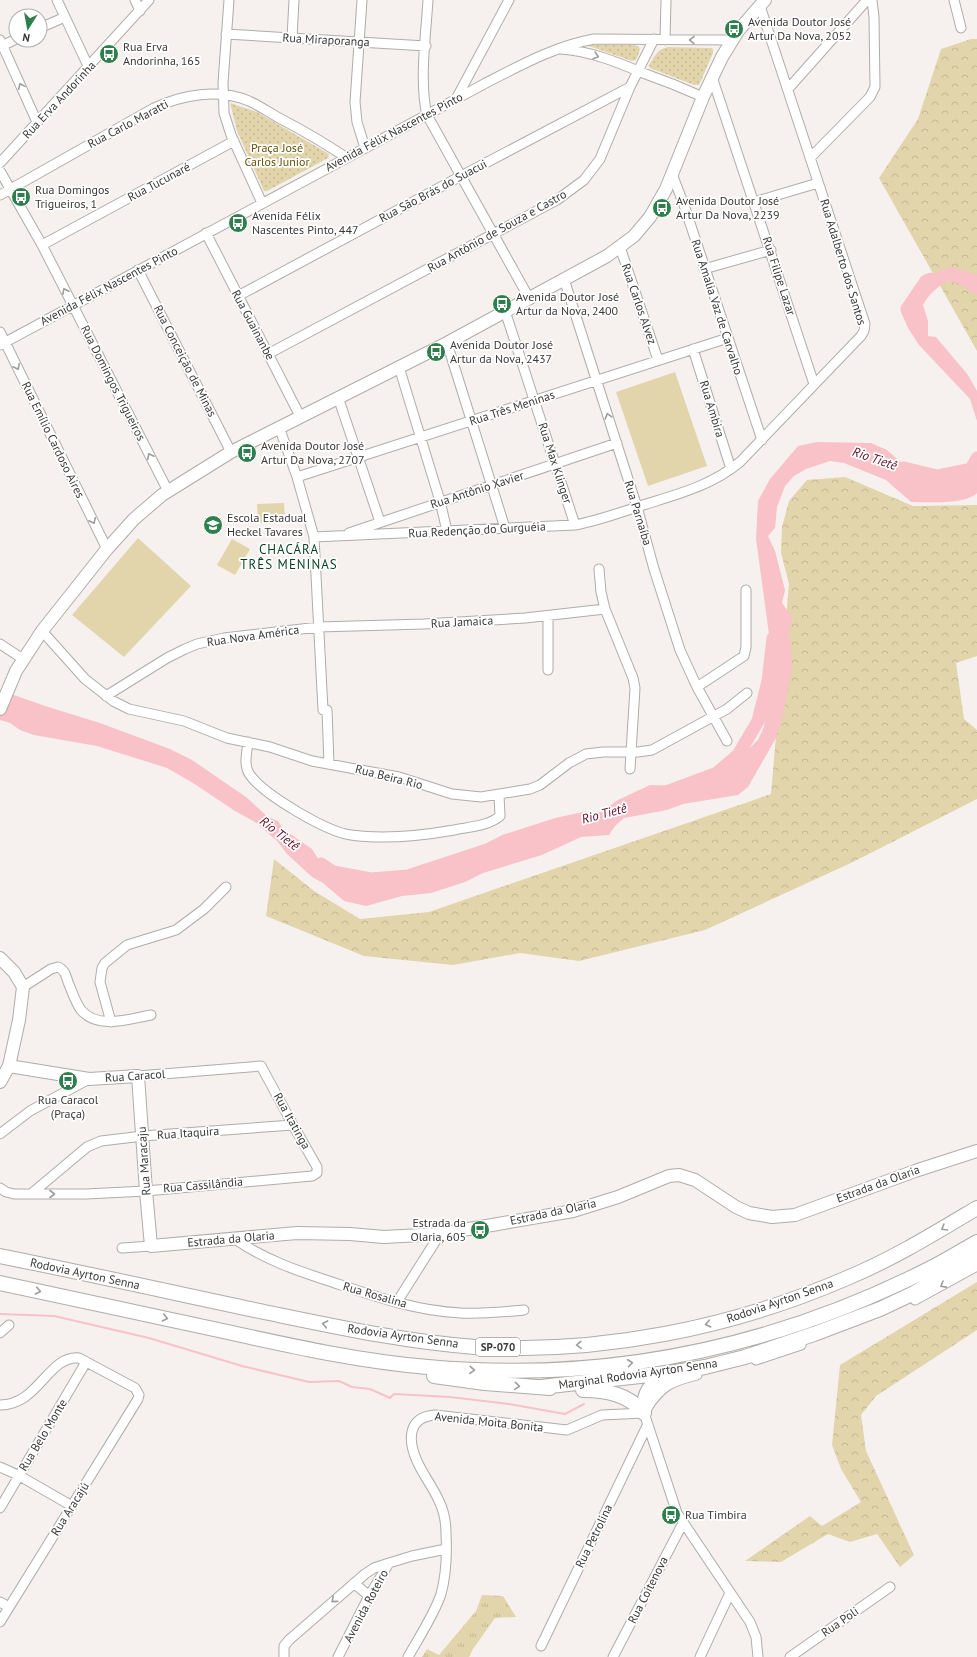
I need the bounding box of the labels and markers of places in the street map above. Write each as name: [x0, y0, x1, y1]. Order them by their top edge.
place label: Avenida Doutor José Artur Da Nova, 2052: [748, 14, 852, 43]
bus stop icon: Avenida Doutor José Artur Da Nova, 2052: [723, 18, 745, 40]
place label: Rua Erva Andorinha, 165: [123, 39, 200, 68]
bus stop icon: Rua Erva Andorinha, 165: [98, 43, 120, 65]
place label: Rua Domingos Trigueiros, 1: [35, 182, 109, 211]
bus stop icon: Rua Domingos Trigueiros, 1: [10, 186, 32, 208]
place label: Avenida Doutor José Artur Da Nova, 2239: [676, 193, 780, 222]
bus stop icon: Avenida Doutor José Artur Da Nova, 2239: [651, 197, 673, 219]
place label: Avenida Félix Nascentes Pinto, 447: [252, 208, 358, 237]
bus stop icon: Avenida Félix Nascentes Pinto, 447: [227, 212, 249, 234]
place label: Avenida Doutor José Artur da Nova, 2400: [516, 289, 619, 318]
bus stop icon: Avenida Doutor José Artur da Nova, 2400: [491, 293, 513, 315]
place label: Avenida Doutor José Artur da Nova, 2437: [450, 337, 553, 366]
bus stop icon: Avenida Doutor José Artur da Nova, 2437: [425, 341, 447, 363]
place label: Avenida Doutor José Artur Da Nova, 2707: [261, 438, 365, 467]
bus stop icon: Avenida Doutor José Artur Da Nova, 2707: [236, 442, 258, 464]
place label: Escola Estadual Heckel Tavares: [227, 510, 307, 539]
school or university icon: Escola Estadual Heckel Tavares: [202, 514, 224, 536]
bus stop icon: Rua Caracol (Praça): [57, 1070, 79, 1092]
place label: Rua Caracol (Praça): [38, 1092, 99, 1121]
place label: Estrada da Olaria, 605: [410, 1215, 466, 1244]
bus stop icon: Estrada da Olaria, 605: [469, 1219, 491, 1241]
bus stop icon: Rua Timbira: [660, 1504, 682, 1526]
place label: Rua Timbira: [685, 1507, 747, 1522]

